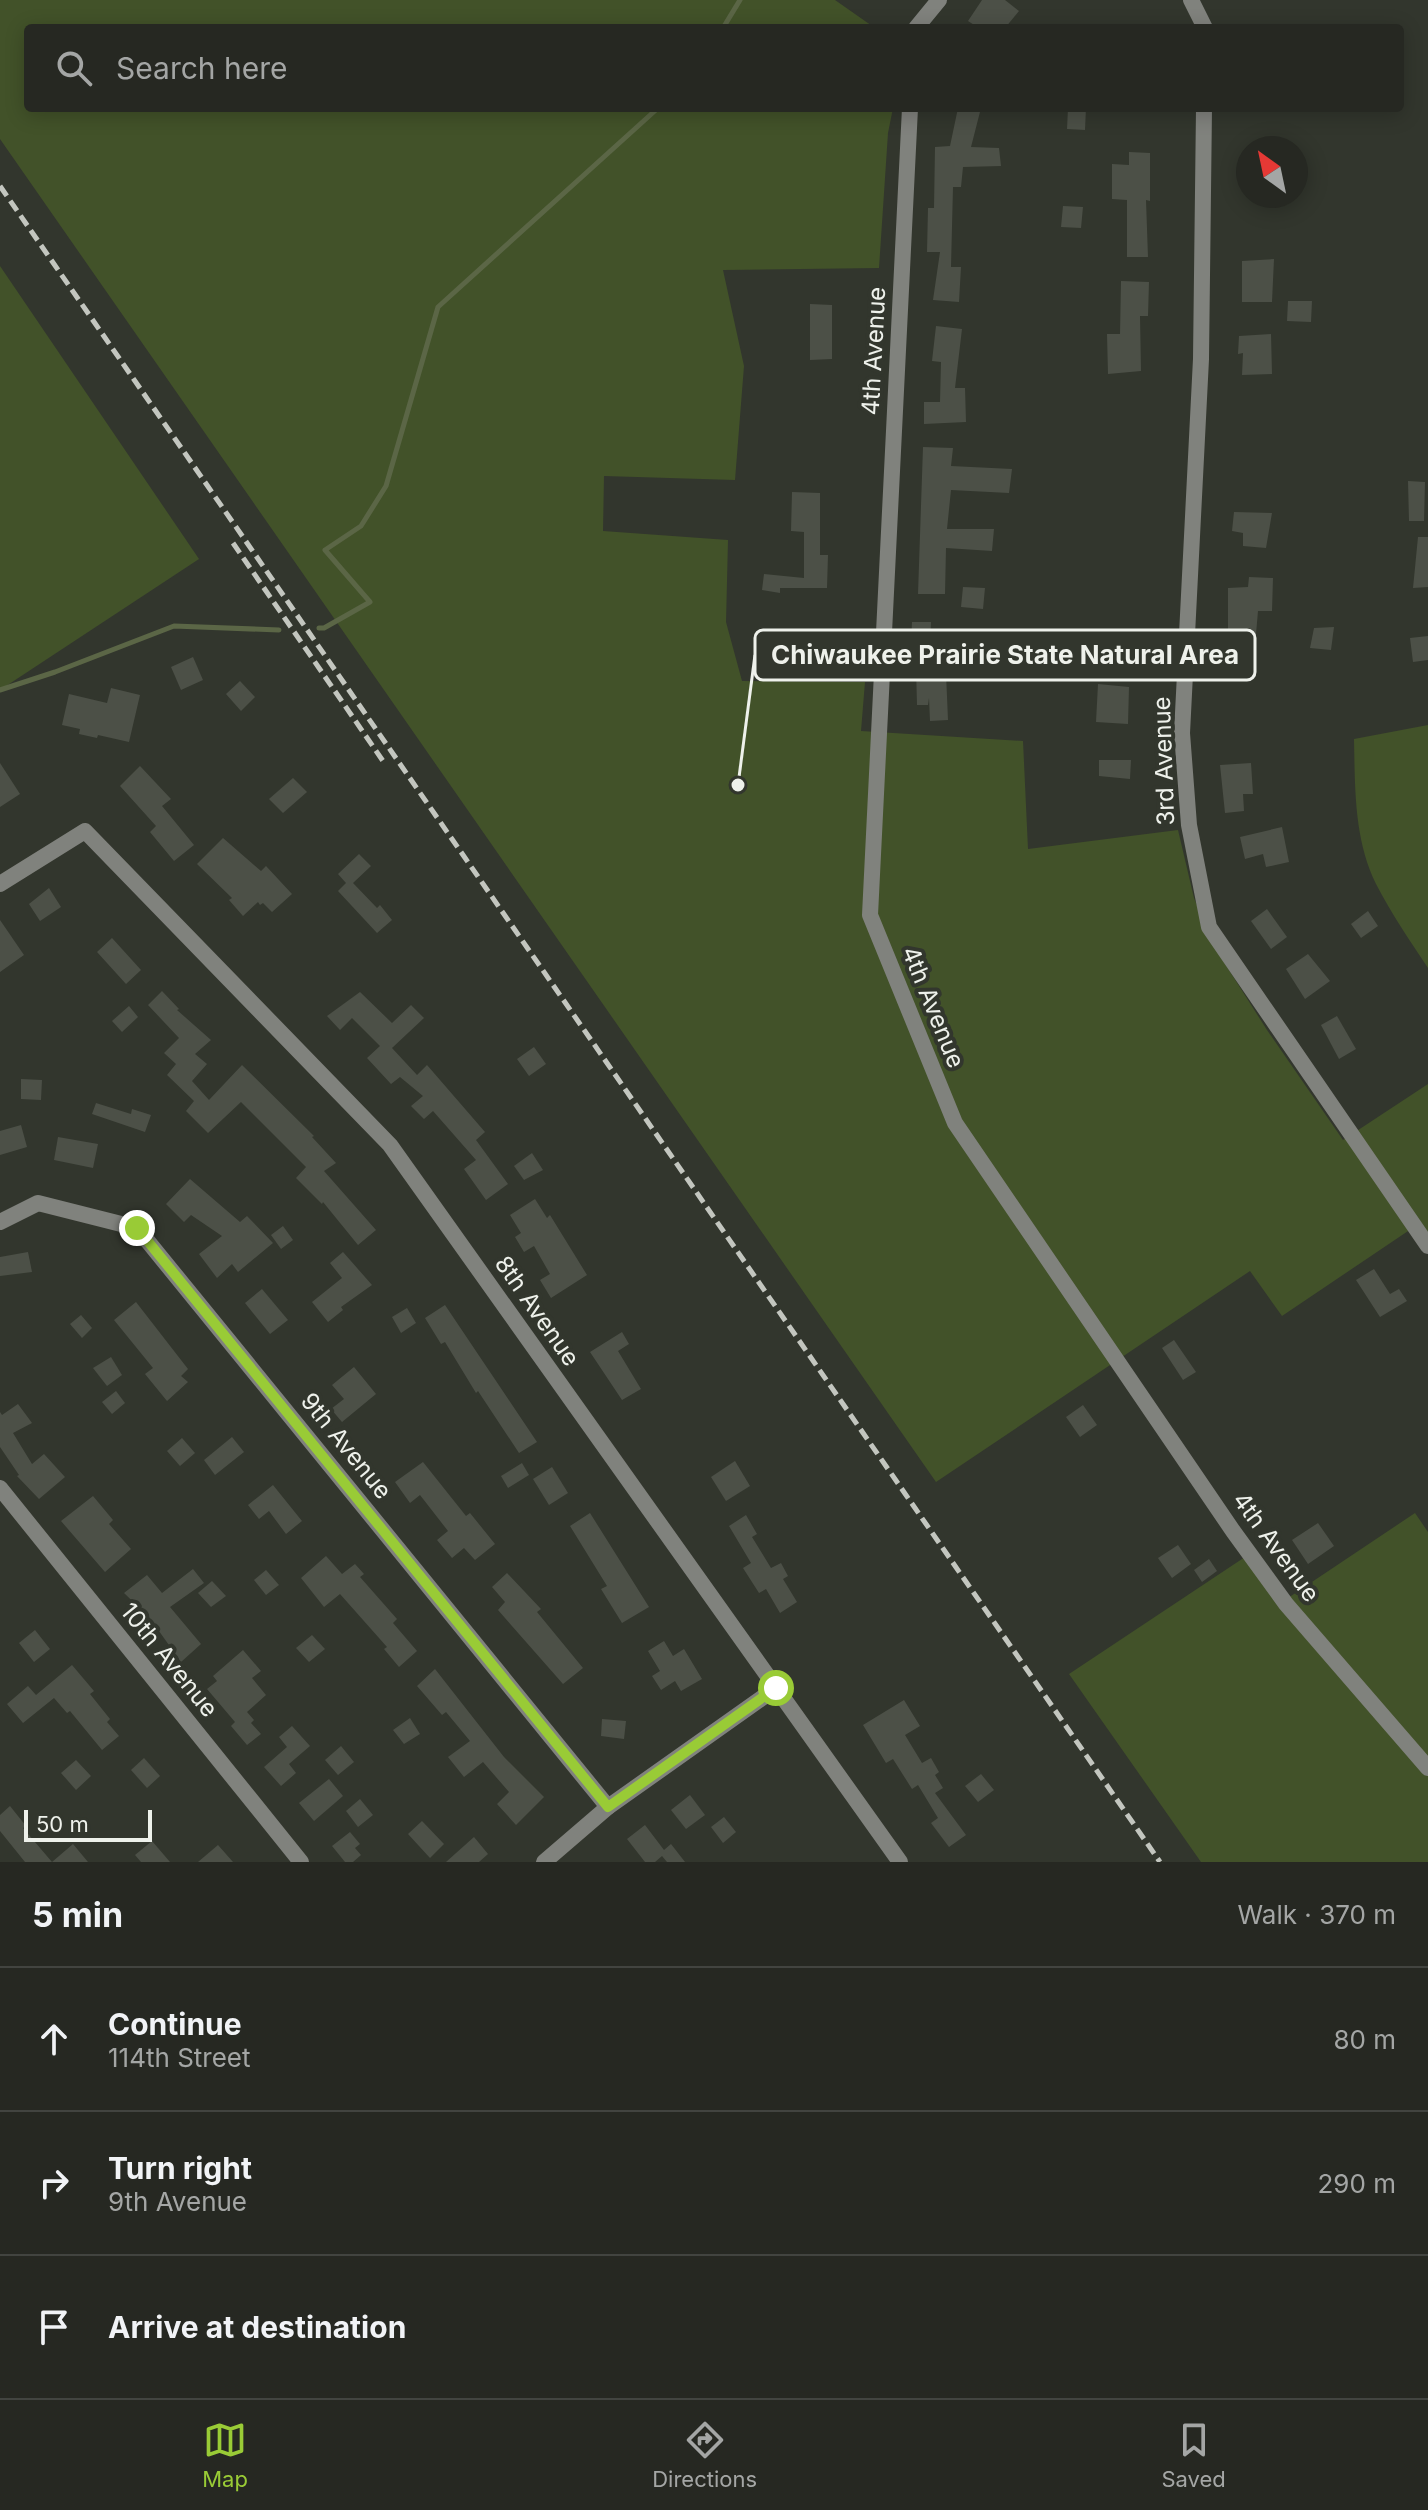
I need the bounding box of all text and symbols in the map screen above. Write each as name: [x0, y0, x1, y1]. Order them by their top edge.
search box: [24, 24, 1404, 112]
icon: search: [52, 46, 96, 90]
text: Search here: [116, 50, 288, 86]
north arrow: [1236, 136, 1308, 208]
street label: 4th Avenue: [856, 286, 891, 416]
callout: Chiwaukee Prairie State Natural Area: [755, 630, 1255, 680]
text: Chiwaukee Prairie State Natural Area: [771, 639, 1239, 670]
street label: 3rd Avenue: [1147, 696, 1180, 826]
street label: 4th Avenue: [896, 942, 971, 1072]
route end: [119, 1210, 155, 1246]
street label: 8th Avenue: [489, 1250, 586, 1371]
street label: 9th Avenue: [295, 1387, 398, 1505]
street label: 4th Avenue: [1227, 1486, 1326, 1607]
street label: 10th Avenue: [115, 1597, 224, 1723]
route start: [758, 1670, 794, 1706]
scale bar: [24, 1806, 152, 1842]
text: 50 m: [36, 1811, 89, 1837]
text: 5 min: [32, 1894, 123, 1935]
text: Walk · 370 m: [1238, 1899, 1396, 1930]
text: Continue: [108, 2006, 242, 2042]
icon: ahead: [32, 2017, 76, 2061]
text: 80 m: [1333, 2024, 1396, 2055]
text: 114th Street: [108, 2042, 251, 2073]
text: Turn right: [108, 2150, 252, 2186]
icon: right: [32, 2161, 76, 2205]
text: 290 m: [1318, 2168, 1396, 2199]
text: 9th Avenue: [108, 2186, 247, 2217]
icon: arrive: [32, 2305, 76, 2349]
text: Arrive at destination: [108, 2309, 406, 2345]
tab: Map: [202, 2418, 248, 2492]
tab: Directions: [652, 2418, 757, 2492]
tab: Saved: [1161, 2418, 1226, 2492]

